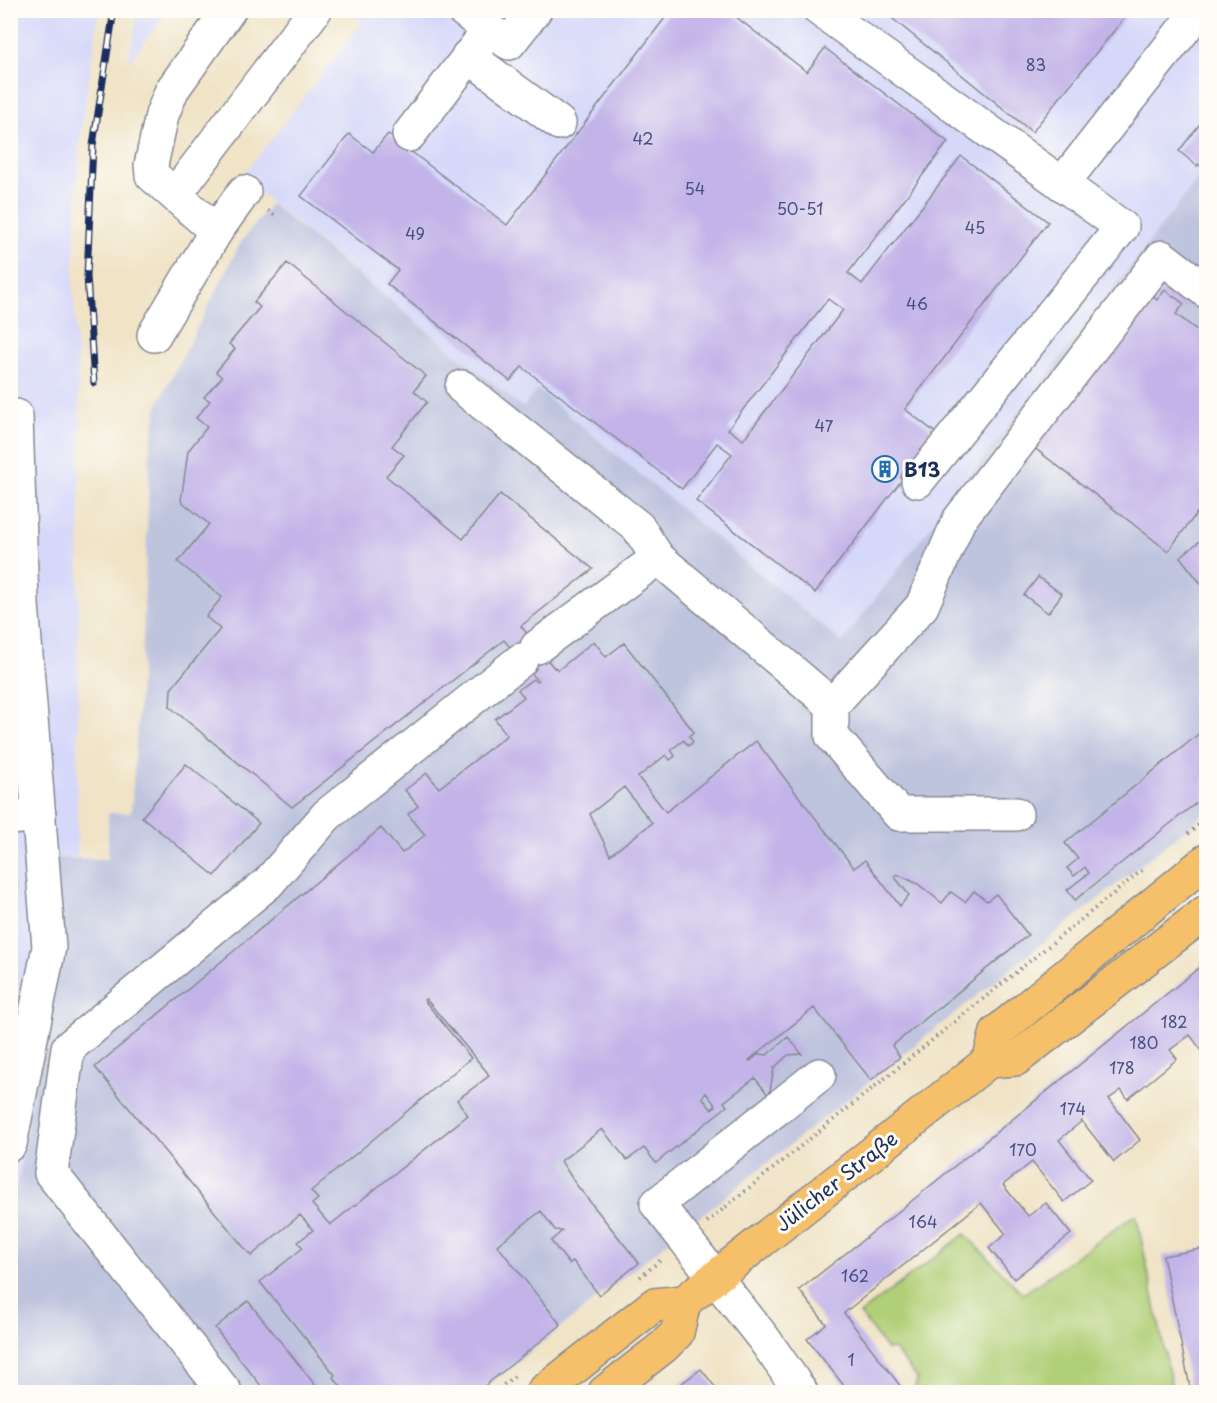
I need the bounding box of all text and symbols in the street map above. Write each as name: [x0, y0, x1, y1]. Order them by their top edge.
house number: 83: [1026, 52, 1046, 76]
house number: 42: [632, 126, 654, 150]
house number: 54: [685, 176, 705, 200]
house number: 50-51: [777, 196, 823, 220]
house number: 45: [965, 215, 985, 239]
house number: 49: [405, 221, 425, 245]
house number: 46: [906, 291, 928, 315]
house number: 47: [815, 413, 834, 437]
building icon: B13: [870, 454, 900, 484]
place label: B13: [904, 454, 940, 484]
house number: 182: [1160, 1009, 1188, 1033]
house number: 180: [1130, 1030, 1158, 1054]
house number: 178: [1109, 1055, 1135, 1079]
house number: 174: [1060, 1096, 1086, 1120]
street label: Jülicher Straße: [768, 1123, 904, 1239]
house number: 170: [1009, 1137, 1037, 1161]
house number: 164: [909, 1209, 937, 1233]
house number: 162: [841, 1263, 869, 1287]
house number: 1: [847, 1347, 855, 1371]

